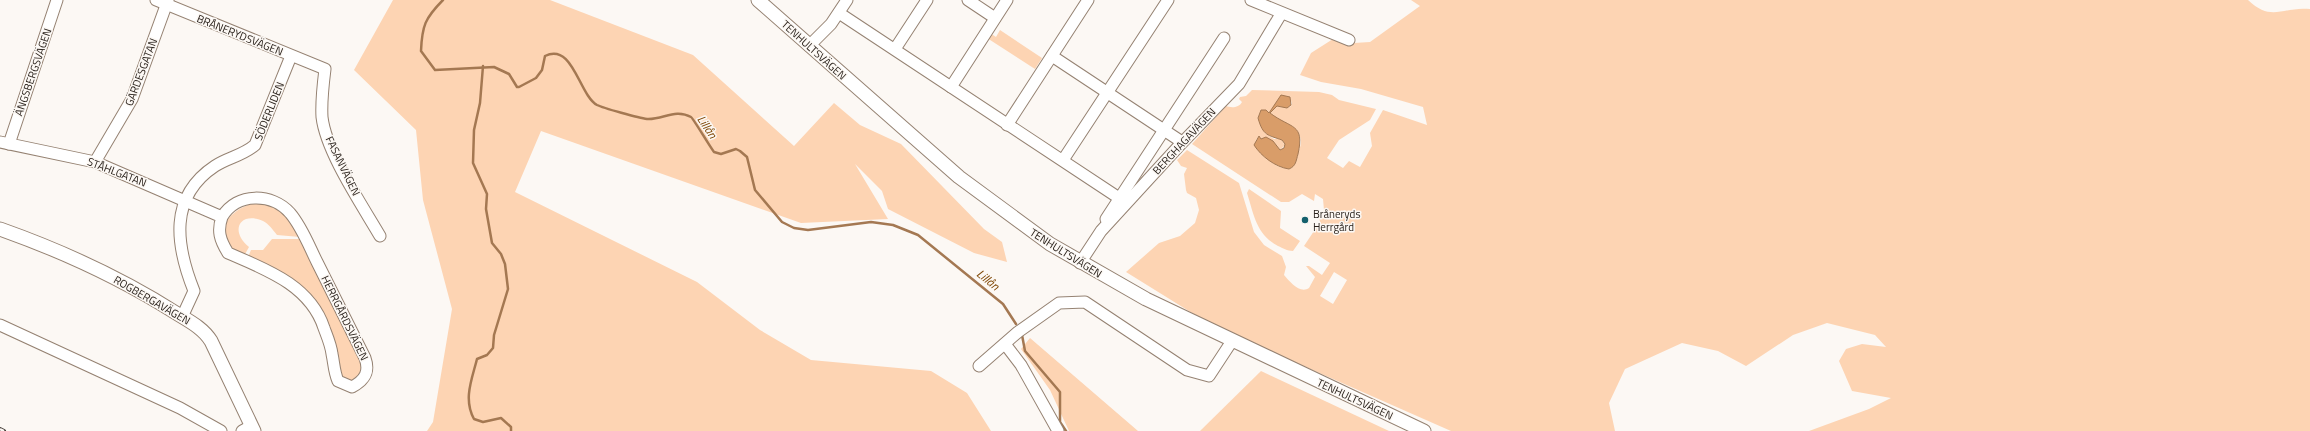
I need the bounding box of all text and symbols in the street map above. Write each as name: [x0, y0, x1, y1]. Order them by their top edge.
street label: BRÅNERYDSVÄGEN: [194, 10, 286, 60]
street label: TENHULTSVÄGEN: [778, 16, 850, 84]
street label: ÄNGSBERGSVÄGEN: [10, 26, 56, 118]
street label: GÄRDESGATAN: [121, 36, 161, 108]
street label: SÖDERLIDEN: [250, 79, 288, 143]
street label: BERGHAGAVÄGEN: [1149, 104, 1219, 178]
water label: Lillån: [693, 111, 723, 143]
street label: FASANVÄGEN: [322, 133, 364, 199]
street label: STÅHLGATAN: [85, 153, 149, 191]
place label: Bråneryds Herrgård: [1313, 206, 1361, 235]
marker: Bråneryds Herrgård: [1300, 215, 1310, 225]
street label: TENHULTSVÄGEN: [1027, 224, 1105, 282]
water label: Lillån: [973, 264, 1005, 295]
street label: ROGBERGAVÄGEN: [111, 271, 193, 329]
street label: HERRGÅRDSVÄGEN: [317, 273, 373, 363]
street label: TENHULTSVÄGEN: [1314, 374, 1396, 424]

